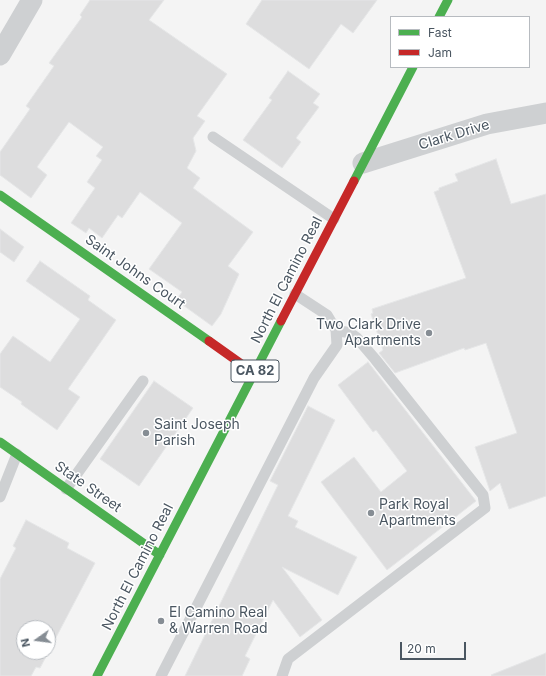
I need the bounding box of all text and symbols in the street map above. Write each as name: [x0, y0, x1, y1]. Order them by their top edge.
legend: [390, 16, 530, 68]
text: Fast: [428, 25, 452, 40]
text: Jam: [428, 45, 452, 60]
street label: Clark Drive: [416, 116, 492, 154]
street label: North El Camino Real: [248, 214, 326, 346]
street label: Saint Johns Court: [82, 231, 188, 313]
place label: Two Clark Drive Apartments: [316, 317, 421, 350]
marker: Two Clark Drive Apartments: [424, 328, 434, 338]
road number: CA 82: [231, 360, 279, 382]
place label: Saint Joseph Parish: [154, 417, 240, 450]
marker: Saint Joseph Parish: [141, 428, 151, 438]
street label: State Street: [51, 458, 125, 516]
place label: Park Royal Apartments: [379, 497, 456, 530]
street label: North El Camino Real: [99, 501, 177, 633]
marker: Park Royal Apartments: [366, 508, 376, 518]
place label: El Camino Real & Warren Road: [169, 605, 268, 638]
marker: El Camino Real & Warren Road: [156, 616, 166, 626]
north arrow: [16, 620, 56, 660]
scale bar: [402, 634, 468, 660]
text: N: [18, 637, 33, 648]
text: 20 m: [407, 641, 436, 656]

